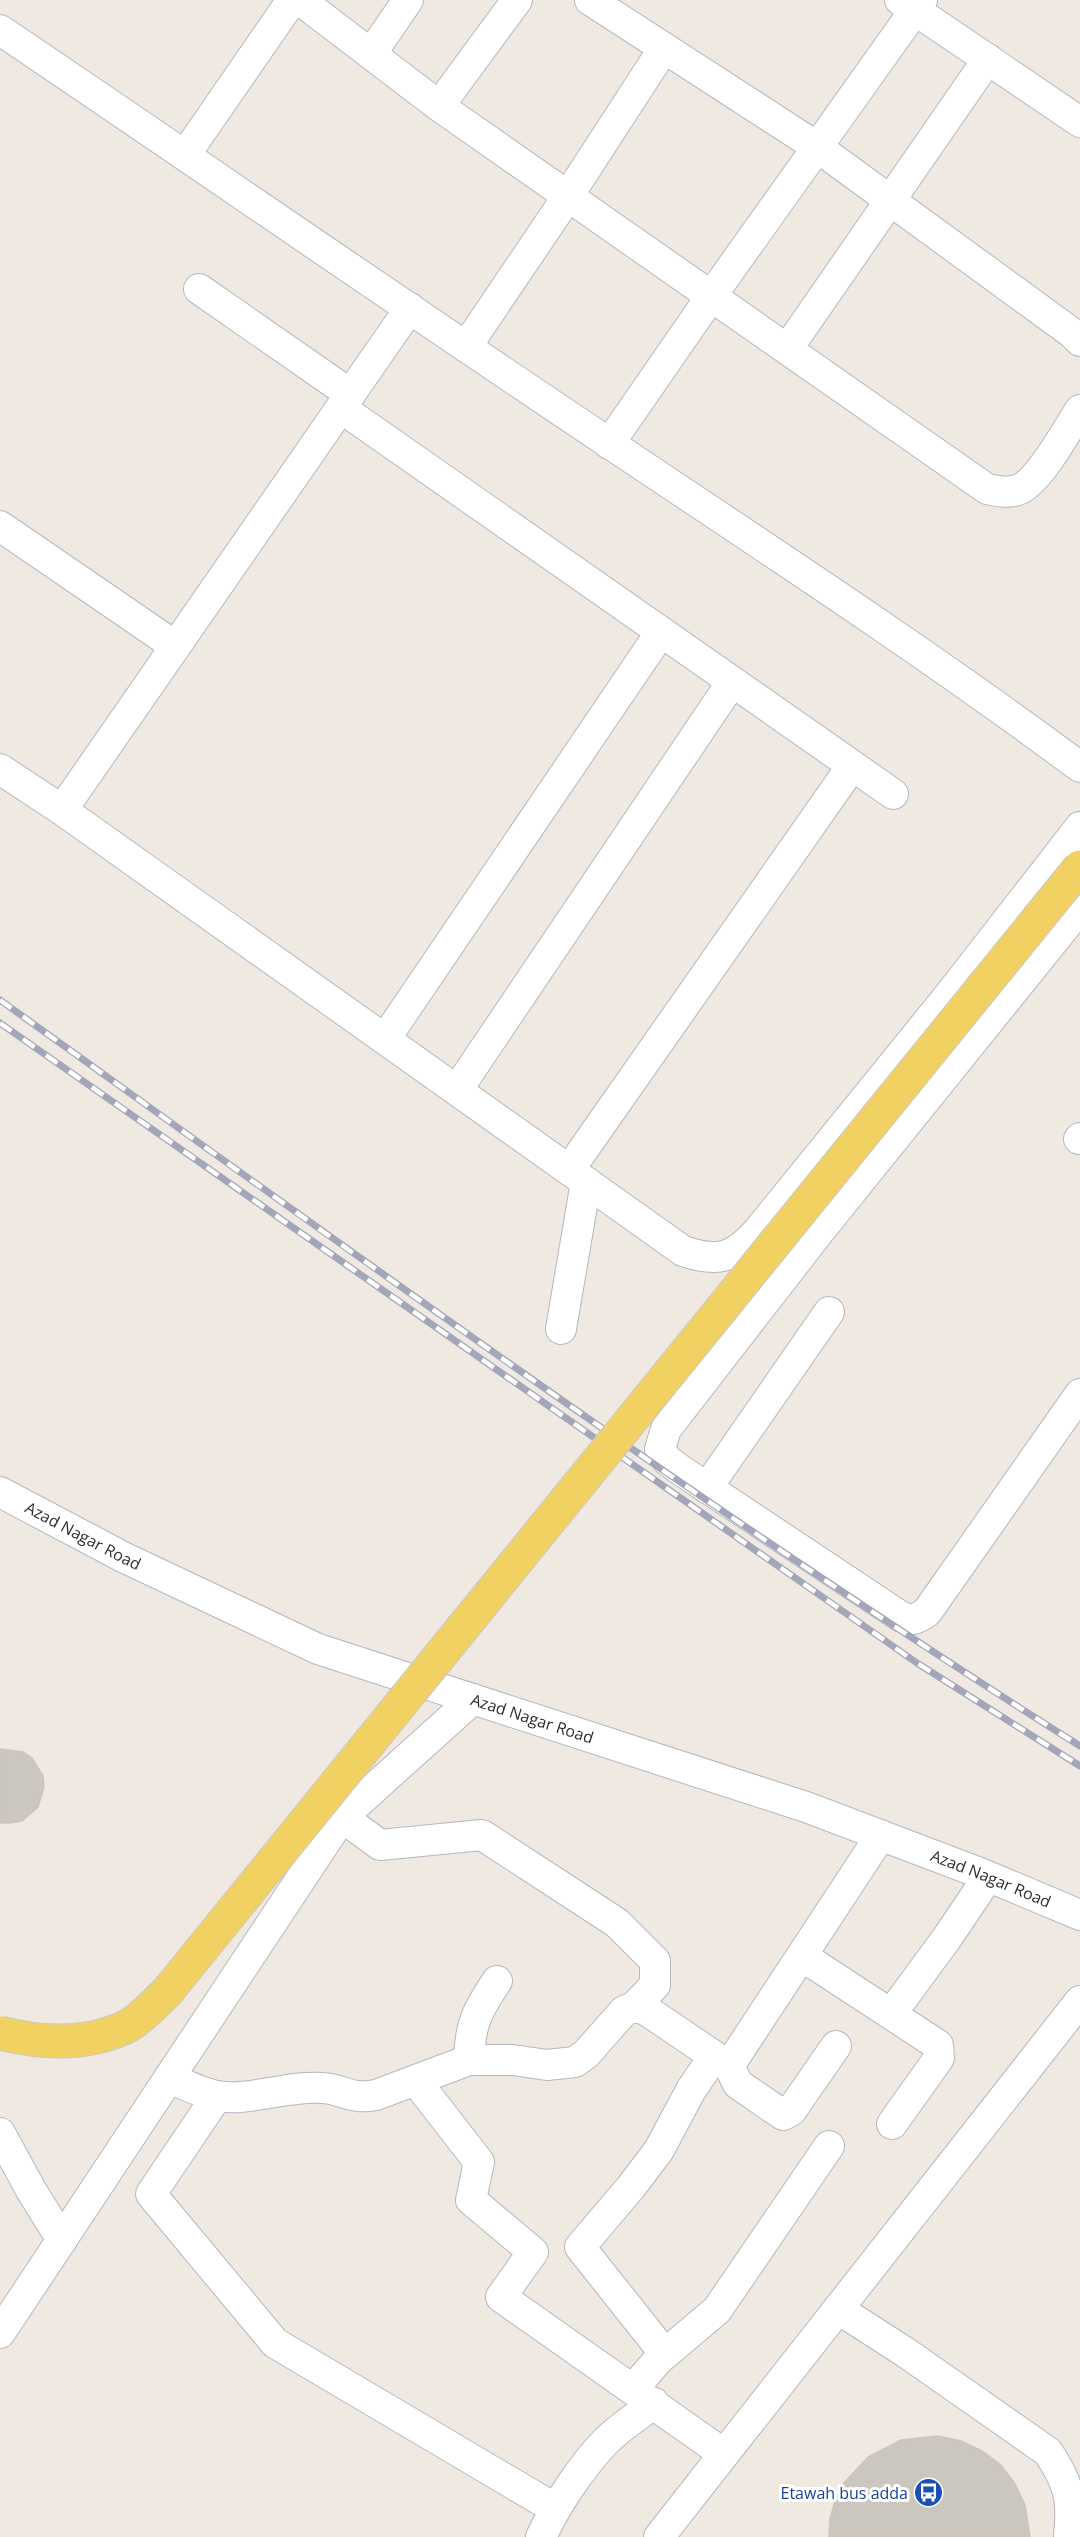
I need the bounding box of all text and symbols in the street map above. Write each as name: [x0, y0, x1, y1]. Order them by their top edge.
street label: Azad Nagar Road: [21, 1496, 145, 1575]
street label: Azad Nagar Road: [468, 1688, 597, 1749]
street label: Azad Nagar Road: [928, 1844, 1054, 1913]
bus stop icon: Etawah bus adda: [913, 2477, 945, 2509]
place label: Etawah bus adda: [781, 2482, 908, 2504]

